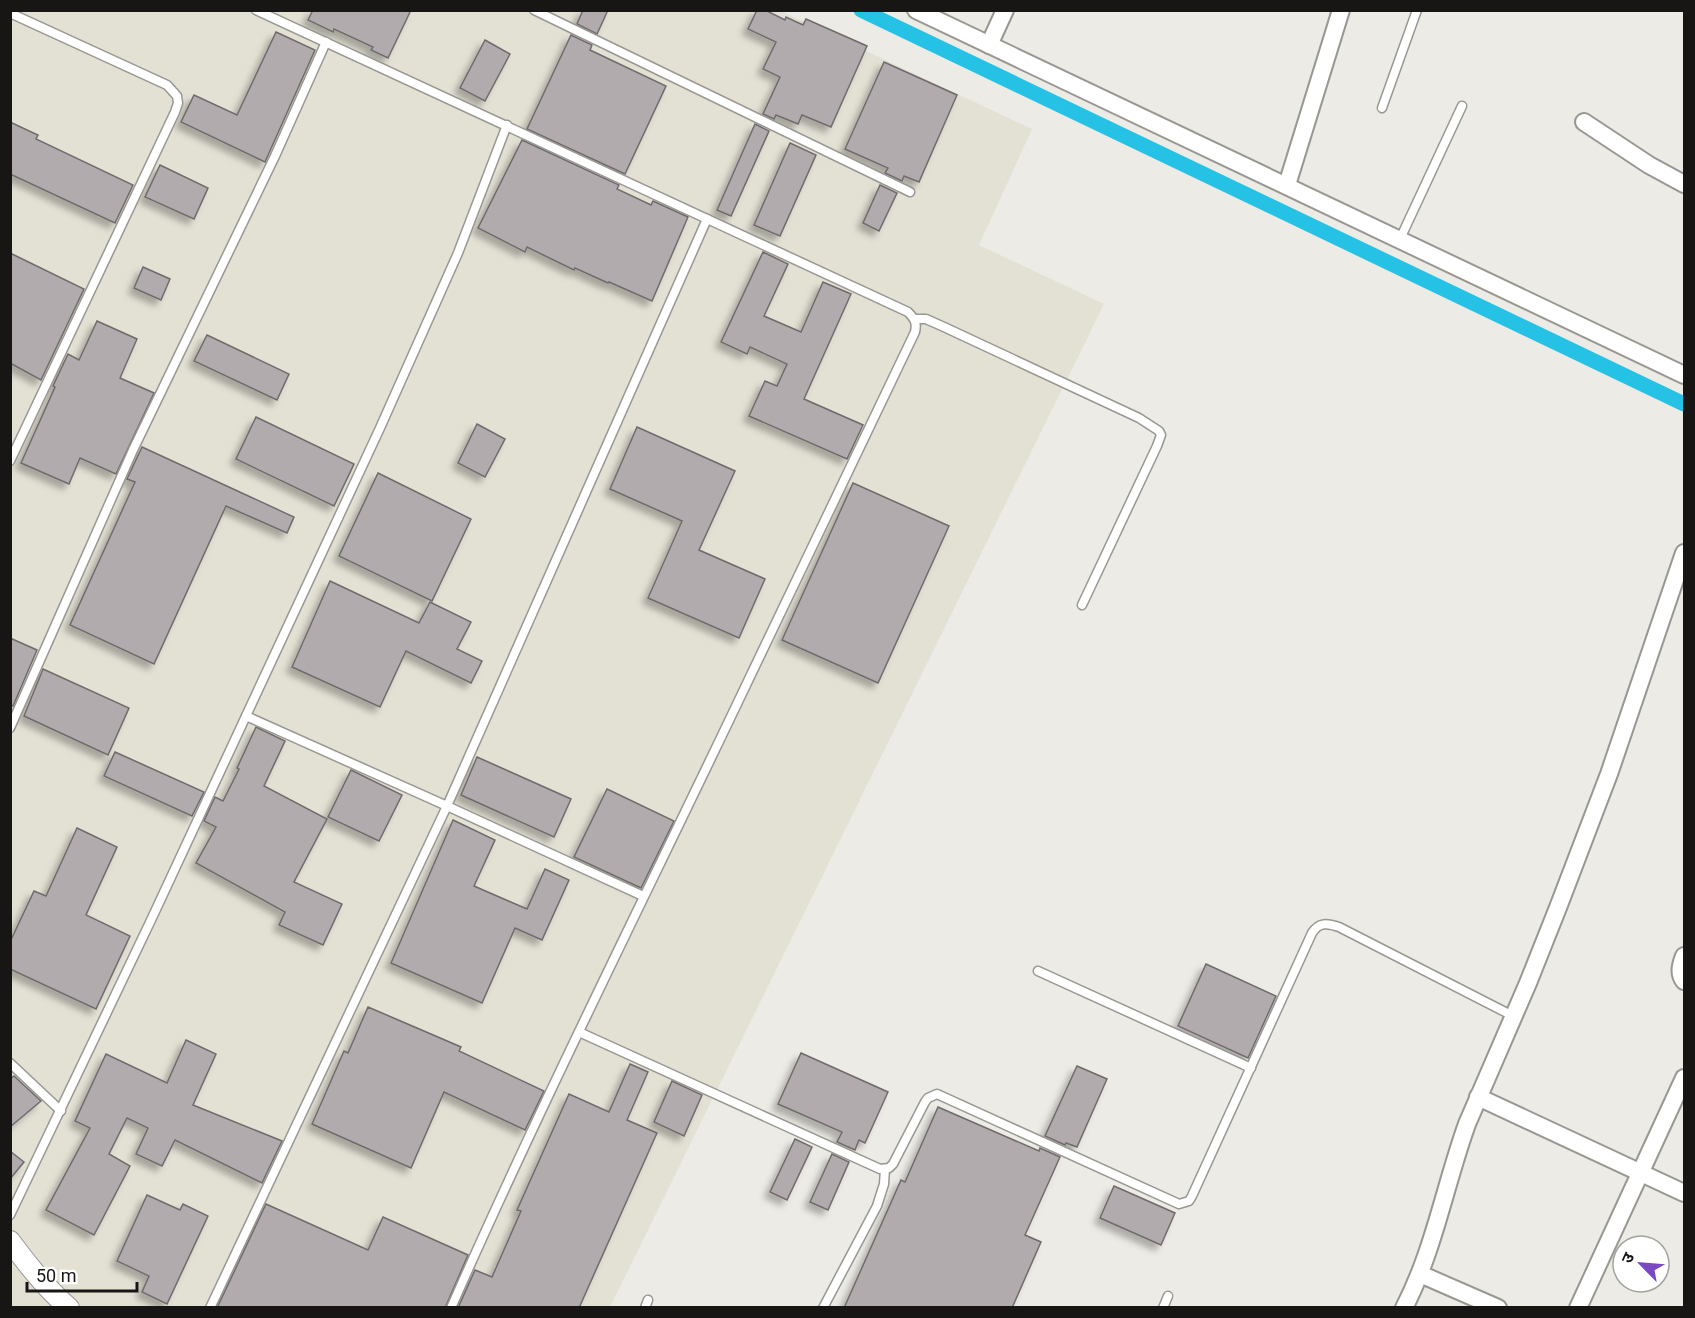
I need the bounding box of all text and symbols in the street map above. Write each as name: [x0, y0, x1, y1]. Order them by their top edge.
north arrow: [1611, 1234, 1671, 1294]
text: उ: [1617, 1249, 1639, 1266]
scale bar: [27, 1255, 136, 1293]
text: 50 m: [36, 1265, 76, 1286]

